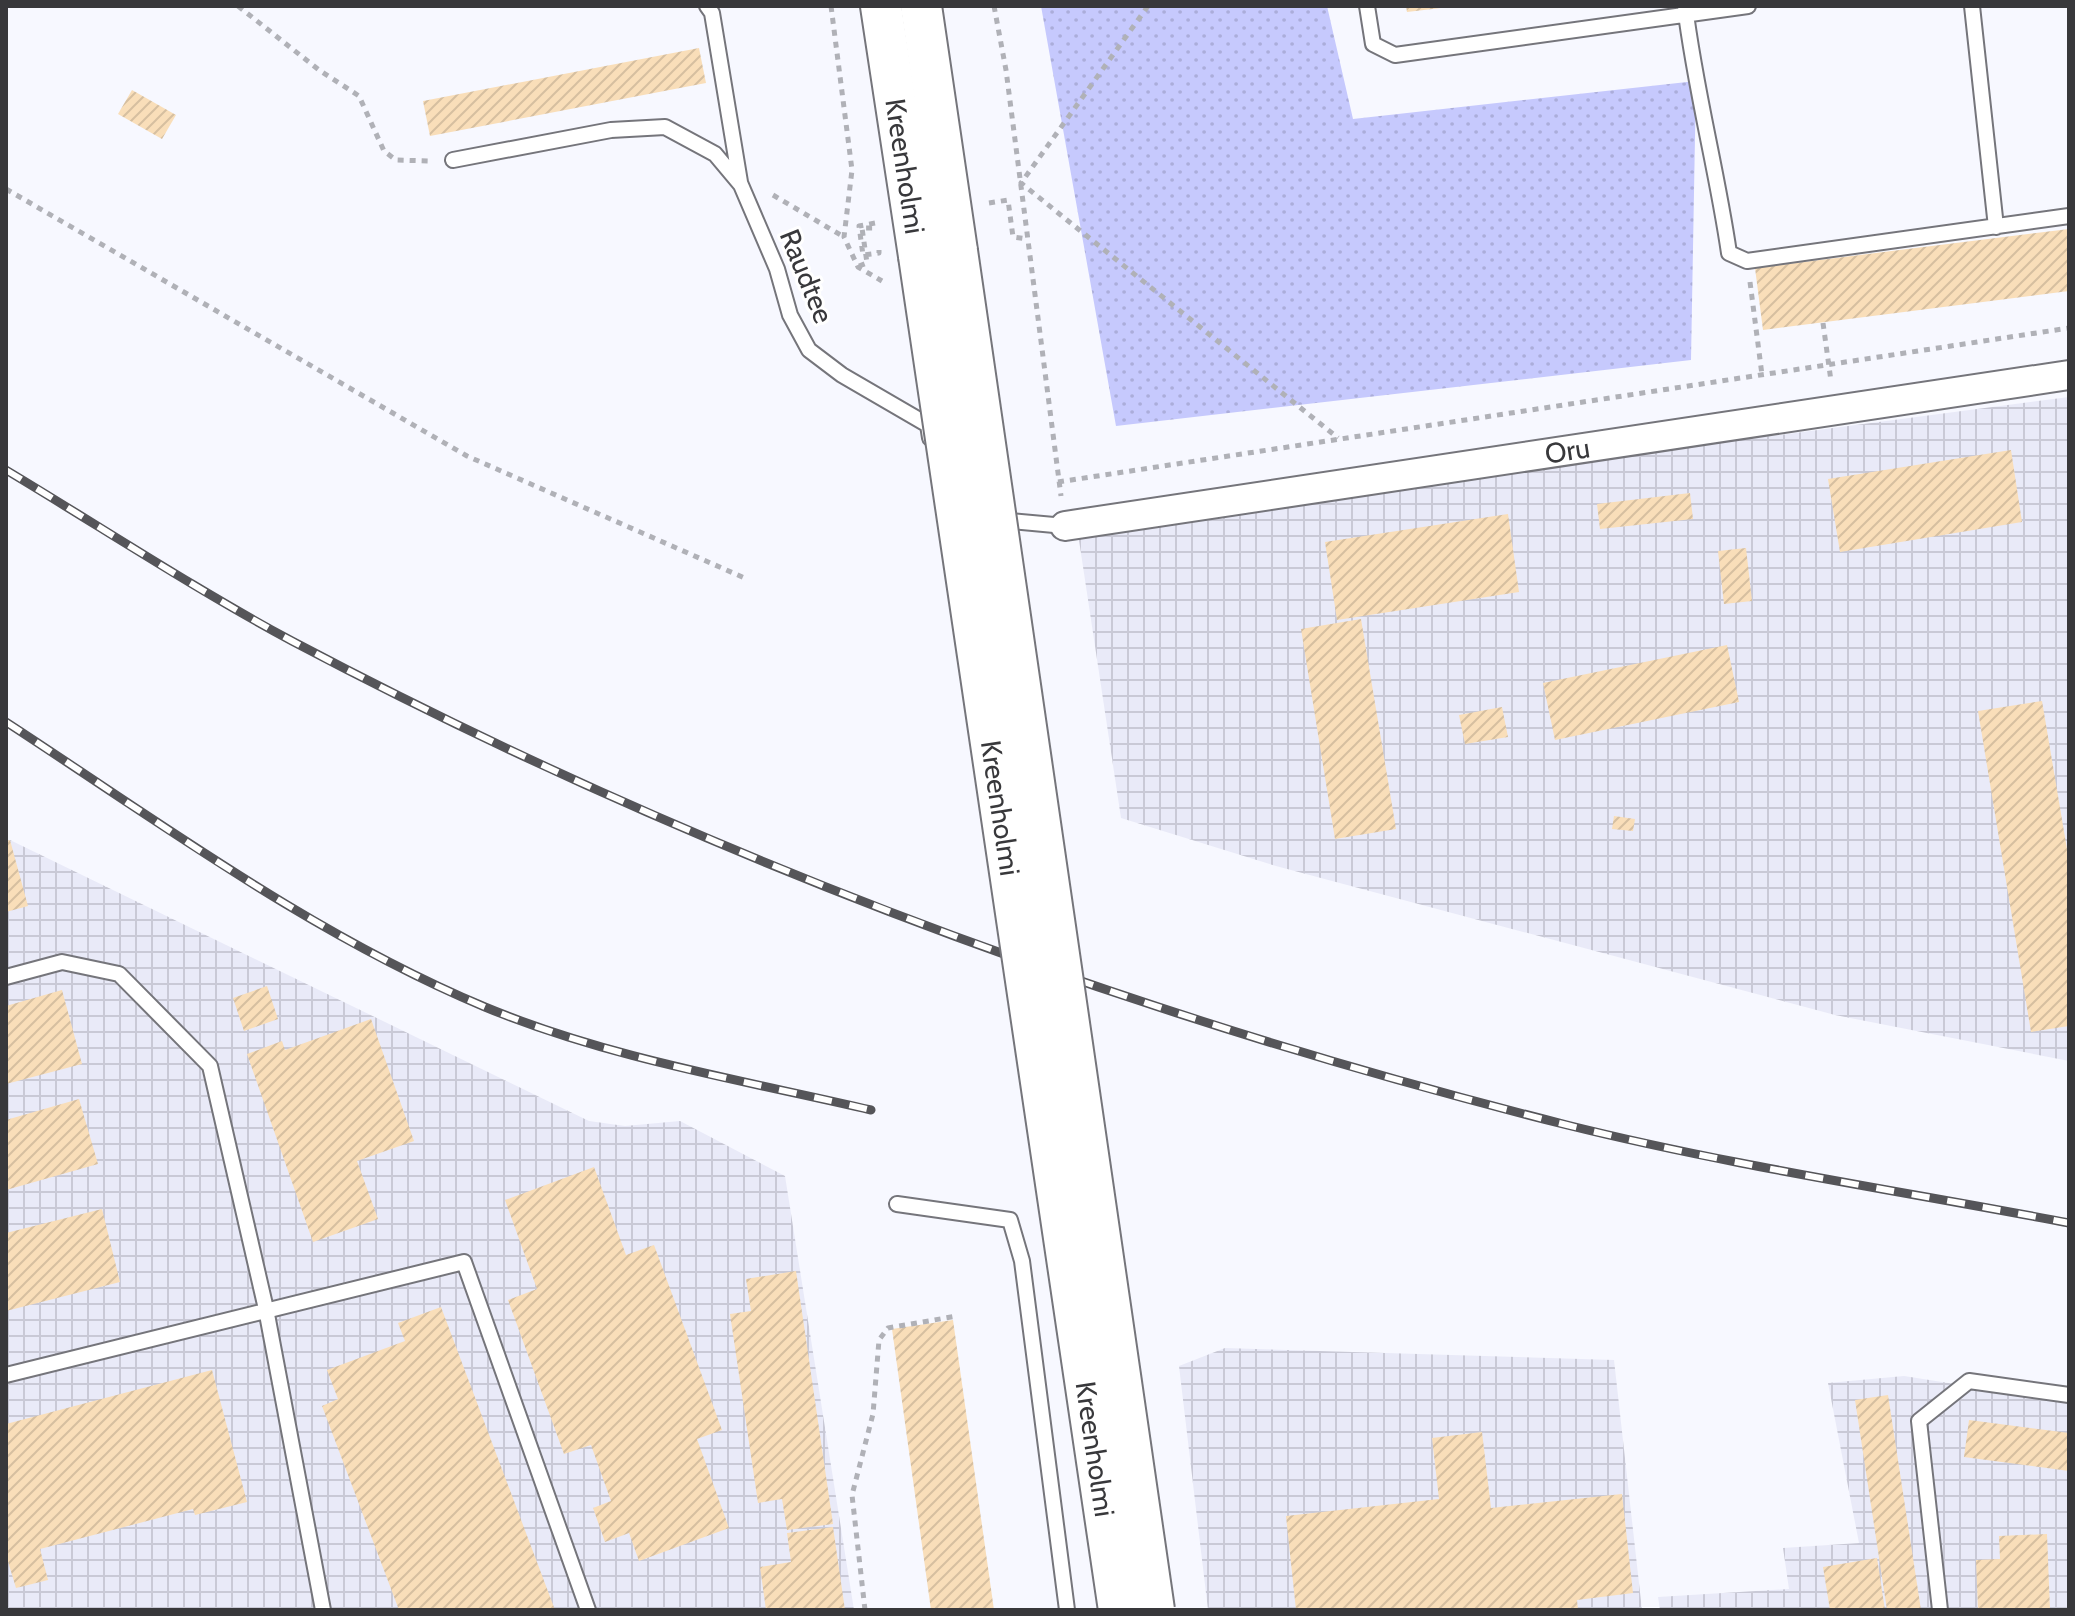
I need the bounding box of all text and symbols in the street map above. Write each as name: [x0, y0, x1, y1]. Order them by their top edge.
street label: Kreenholmi: [878, 96, 932, 236]
street label: Raudtee: [773, 224, 841, 328]
street label: Oru: [1543, 430, 1592, 471]
street label: Kreenholmi: [974, 738, 1027, 878]
street label: Kreenholmi: [1068, 1379, 1122, 1519]

